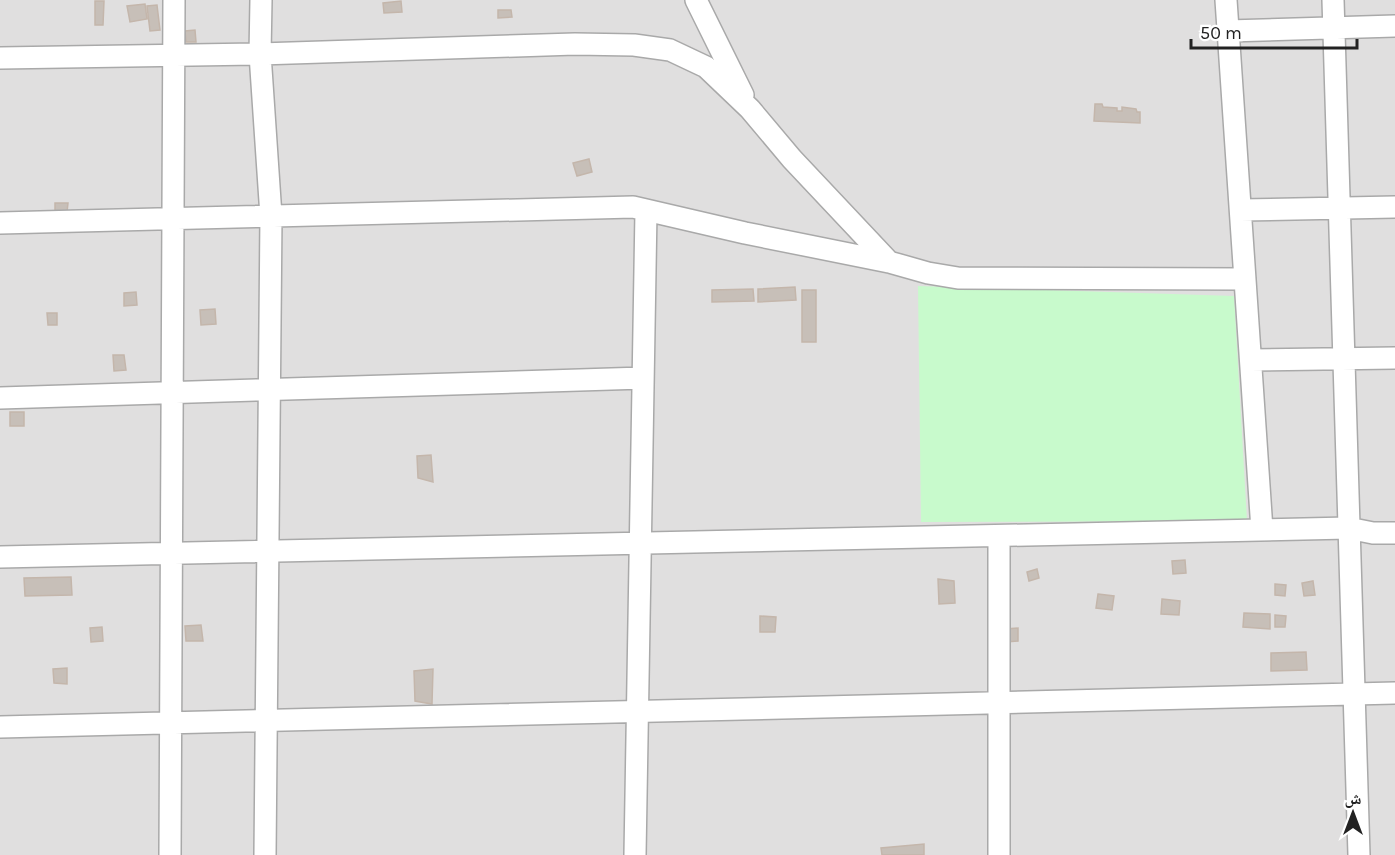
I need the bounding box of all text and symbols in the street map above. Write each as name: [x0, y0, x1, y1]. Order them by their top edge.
scale bar: [1191, 12, 1358, 50]
text: 50 m: [1200, 22, 1242, 44]
north arrow: [1323, 783, 1383, 843]
text: ش: [1345, 789, 1362, 808]

